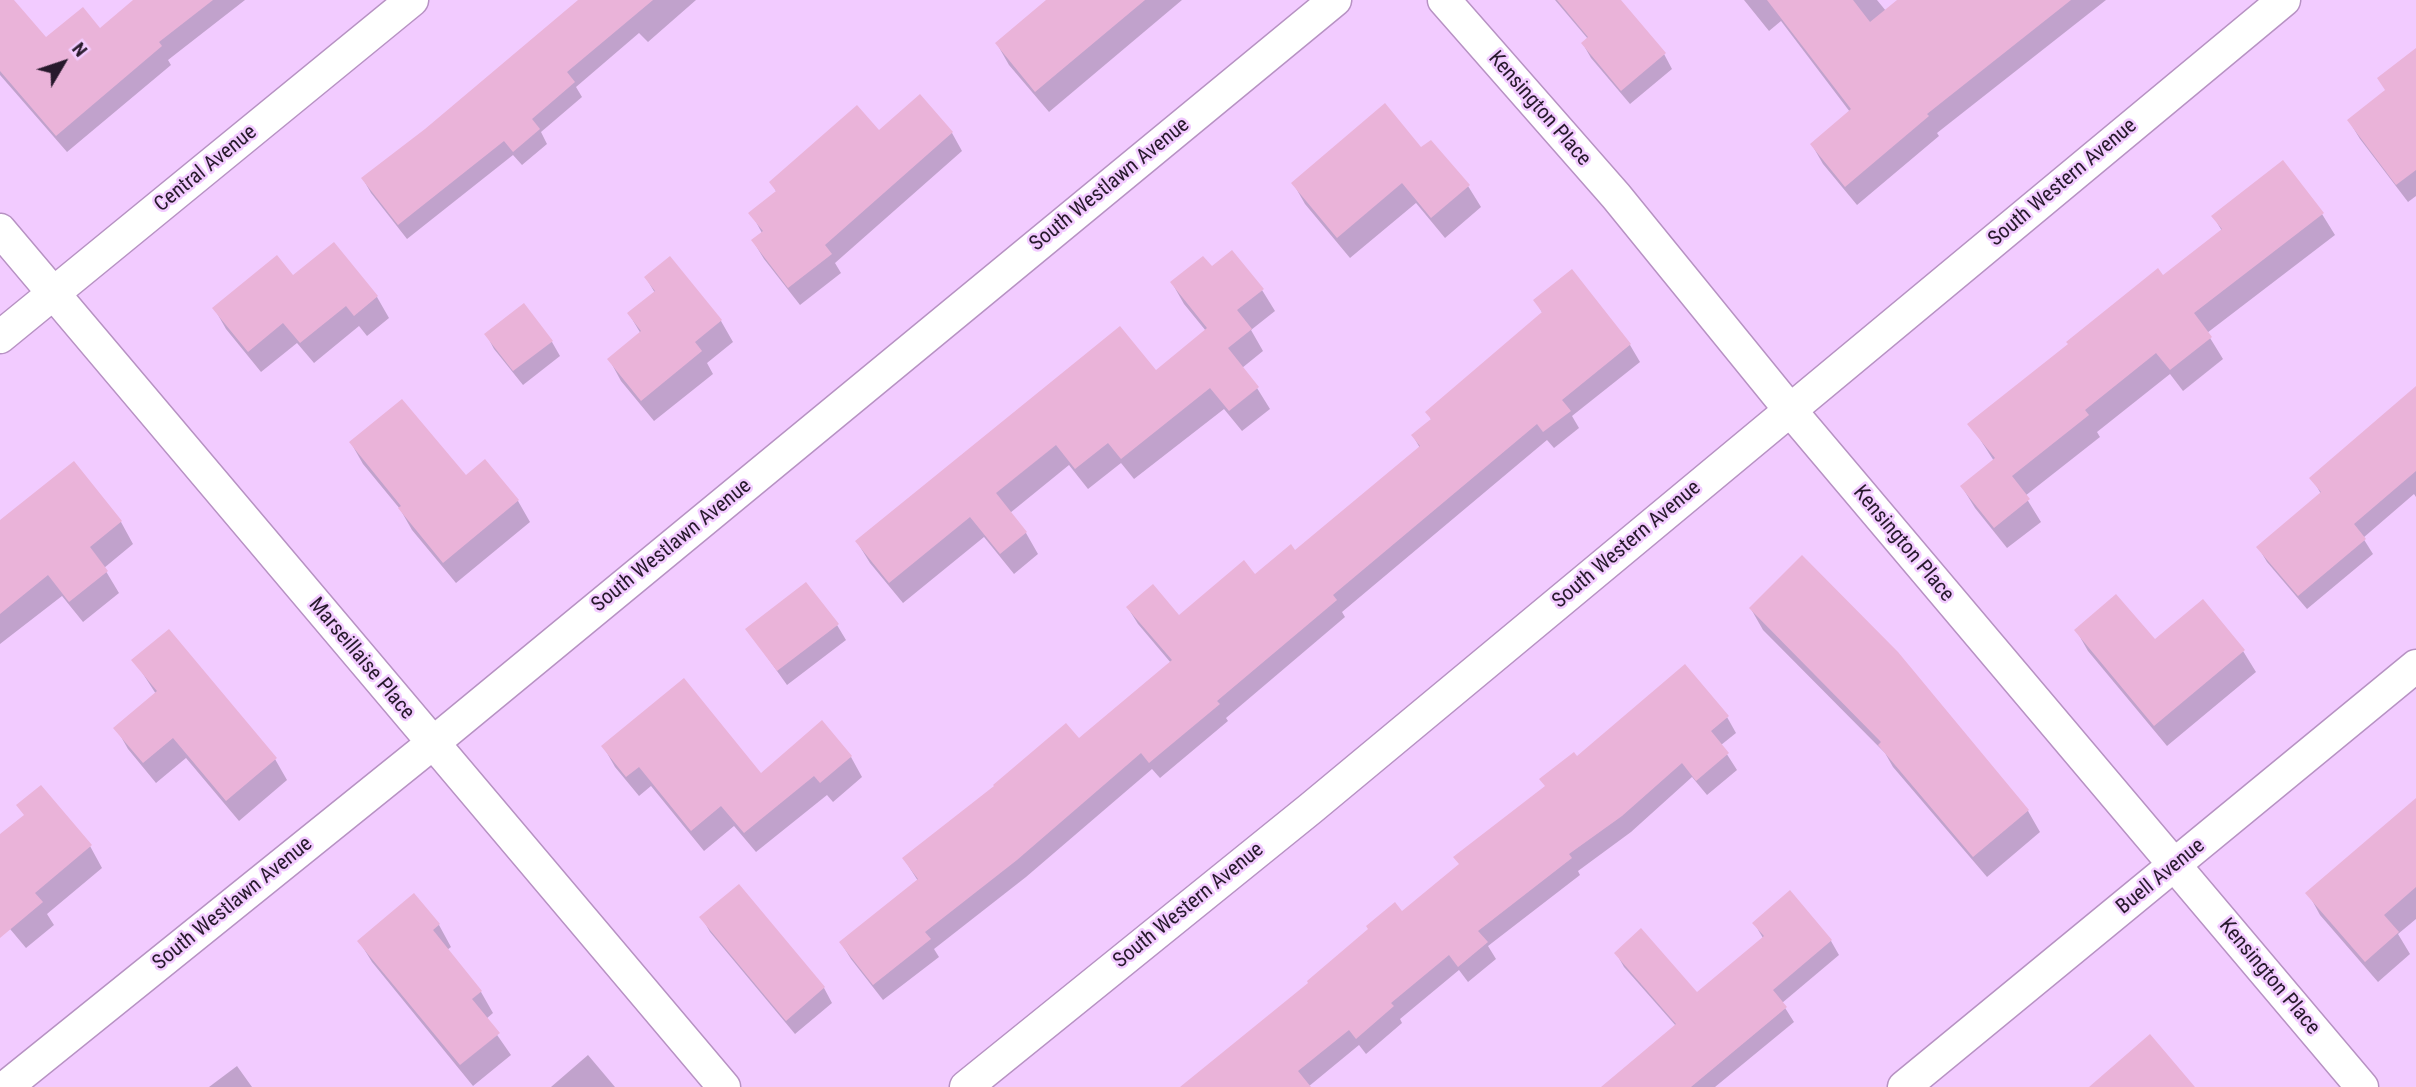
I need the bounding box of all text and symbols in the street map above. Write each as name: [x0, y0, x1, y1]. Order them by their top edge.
north arrow: [28, 28, 98, 98]
text: N: [67, 38, 92, 61]
street label: Kensington Place: [1482, 46, 1596, 172]
street label: South Westlawn Avenue: [1025, 113, 1195, 257]
street label: South Western Avenue: [1984, 114, 2142, 252]
street label: Central Avenue: [150, 120, 262, 218]
street label: South Westlawn Avenue: [587, 474, 757, 618]
street label: South Western Avenue: [1548, 476, 1706, 614]
street label: Kensington Place: [1847, 481, 1959, 607]
street label: Marseillaise Place: [303, 593, 419, 725]
street label: South Westlawn Avenue: [148, 832, 318, 976]
street label: Buell Avenue: [2112, 834, 2210, 920]
street label: South Western Avenue: [1109, 838, 1269, 974]
street label: Kensington Place: [2213, 914, 2325, 1040]

